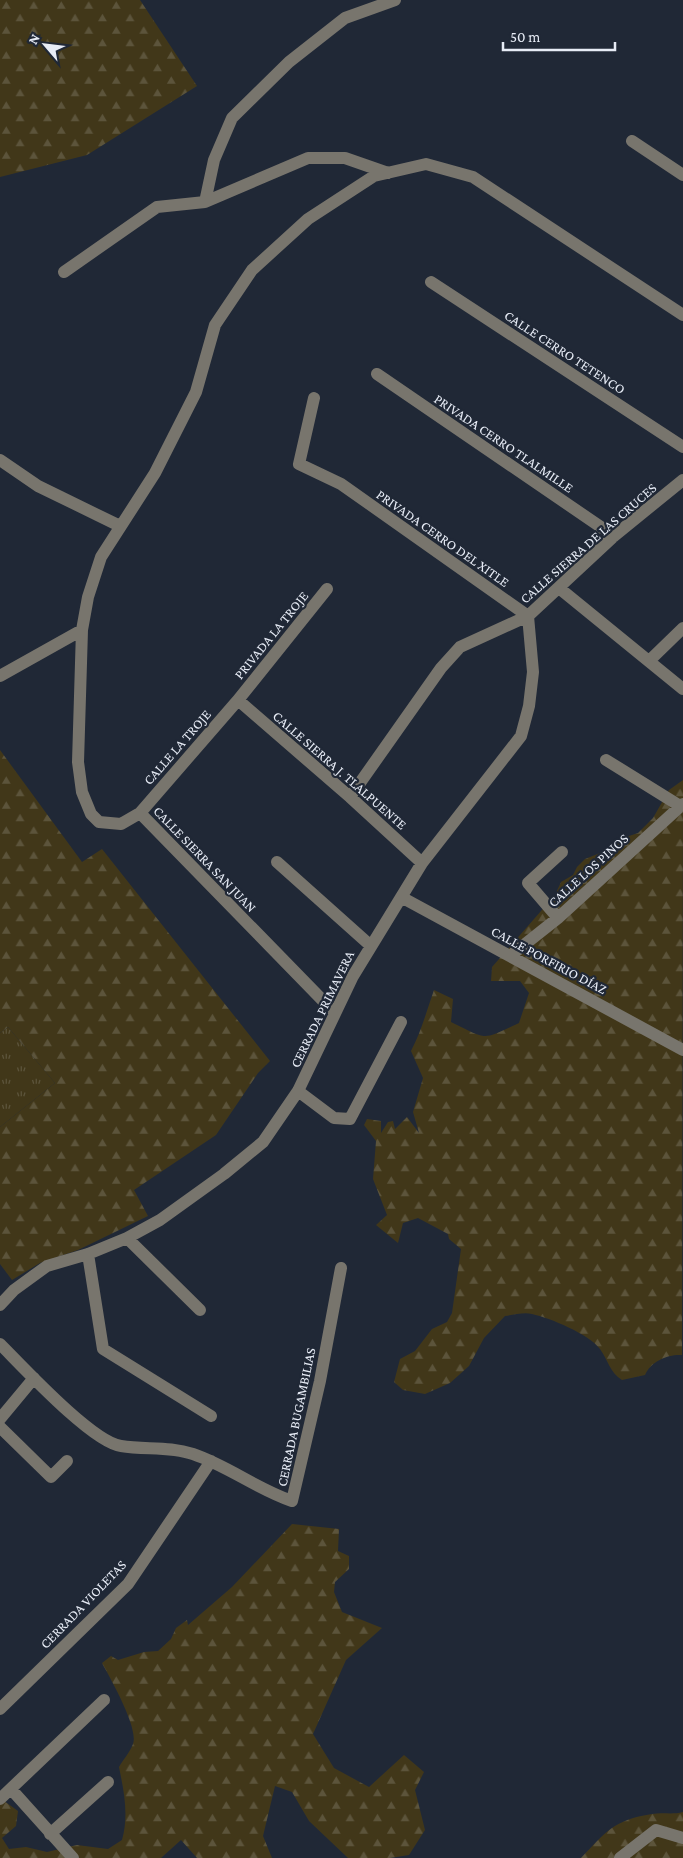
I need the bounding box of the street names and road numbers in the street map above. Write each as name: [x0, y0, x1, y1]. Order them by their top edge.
street label: CALLE CERRO TETENCO: [502, 307, 628, 397]
street label: PRIVADA CERRO TLALMILLE: [431, 390, 577, 496]
street label: CALLE SIERRA DE LAS CRUCES: [517, 479, 660, 607]
street label: PRIVADA CERRO DEL XITLE: [374, 486, 513, 590]
street label: PRIVADA LA TROJE: [231, 588, 312, 682]
street label: CALLE LA TROJE: [140, 706, 214, 788]
street label: CALLE SIERRA J. TLALPUENTE: [270, 708, 410, 833]
street label: CALLE SIERRA SAN JUAN: [150, 803, 260, 915]
street label: CALLE LOS PINOS: [545, 830, 632, 910]
street label: CALLE PORFIRIO DÍAZ: [489, 923, 609, 997]
street label: CERRADA PRIMAVERA: [287, 948, 357, 1070]
street label: CERRADA BUGAMBILIAS: [273, 1346, 319, 1488]
street label: CERRADA VIOLETAS: [37, 1556, 130, 1651]

